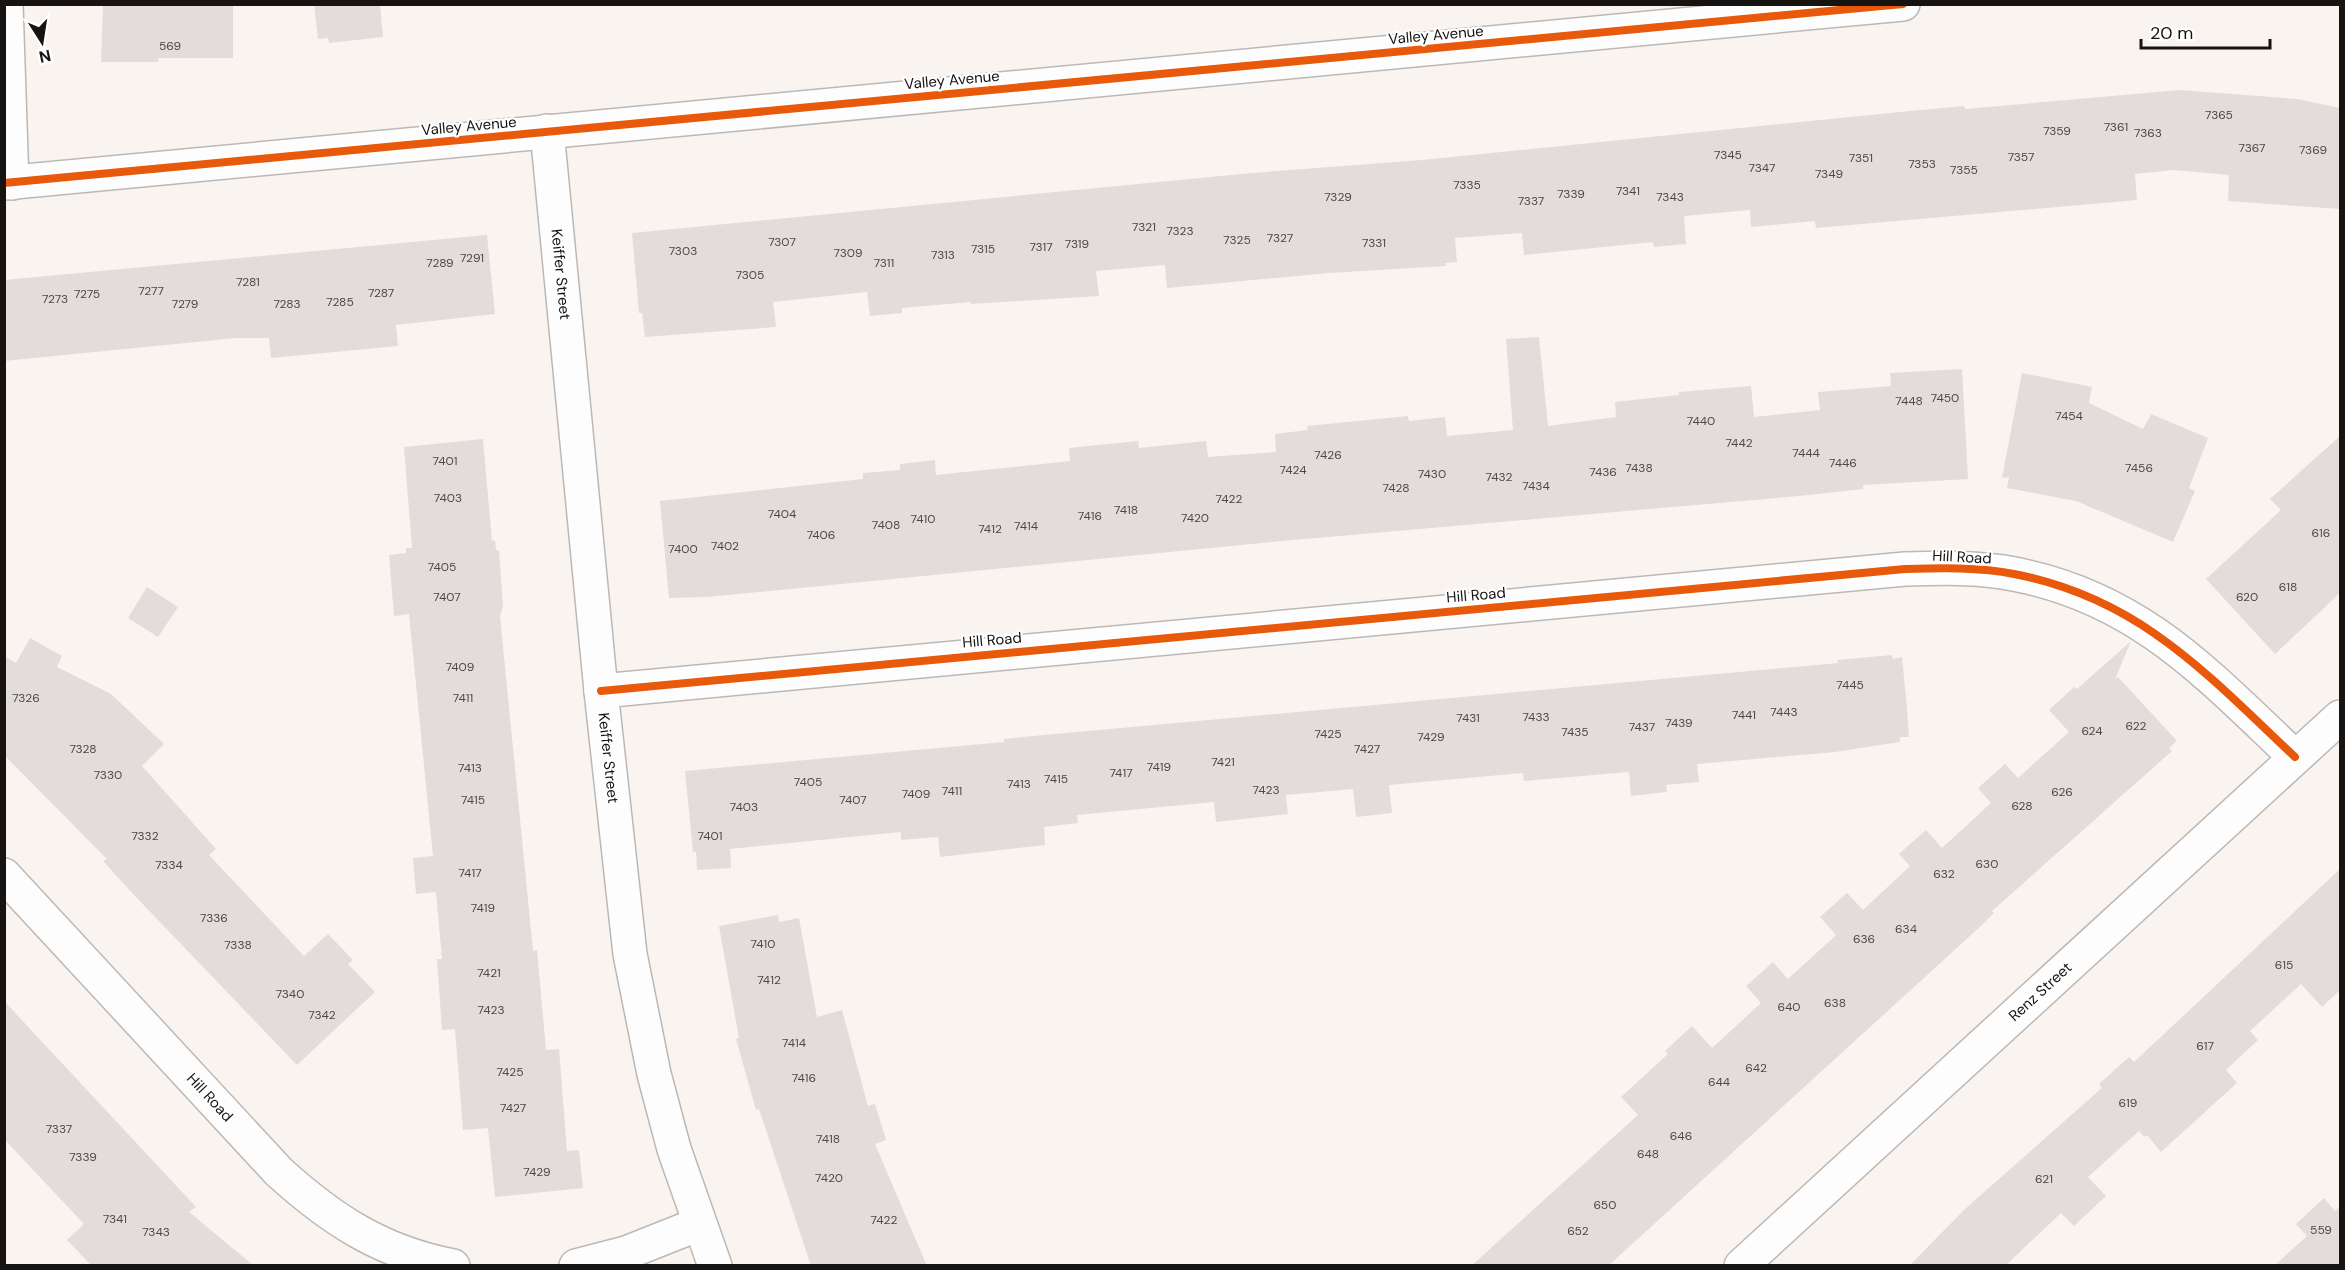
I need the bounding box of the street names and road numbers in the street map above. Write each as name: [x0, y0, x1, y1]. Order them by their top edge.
street label: Valley Avenue: [1388, 21, 1484, 49]
street label: Valley Avenue: [904, 66, 1000, 94]
street label: Valley Avenue: [421, 112, 517, 140]
street label: Keiffer Street: [547, 228, 575, 321]
street label: Hill Road: [1932, 545, 1992, 569]
street label: Hill Road: [1446, 582, 1506, 608]
street label: Hill Road: [962, 627, 1022, 653]
street label: Keiffer Street: [593, 712, 623, 804]
street label: Renz Street: [2004, 958, 2076, 1026]
street label: Hill Road: [182, 1069, 237, 1126]

